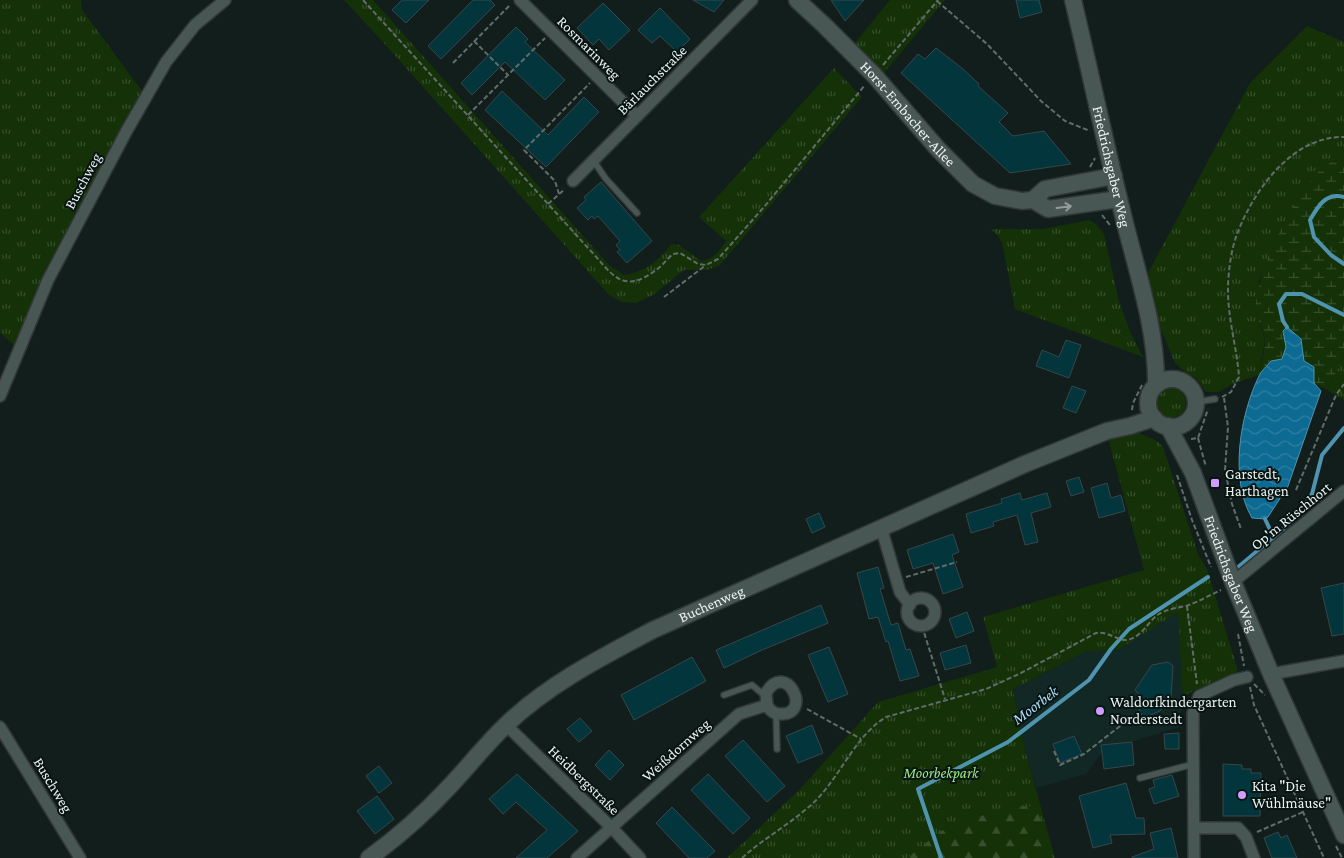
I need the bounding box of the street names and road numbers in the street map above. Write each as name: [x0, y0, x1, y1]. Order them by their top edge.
street label: Rosmarinweg: [553, 13, 624, 84]
street label: Bärlauchstraße: [614, 42, 690, 118]
street label: Horst-Embacher-Allee: [857, 58, 959, 170]
street label: Friedrichsgaber Weg: [1090, 104, 1134, 229]
street label: Buschweg: [62, 150, 105, 212]
street label: Op'm Rüschhort: [1248, 478, 1336, 554]
street label: Friedrichsgaber Weg: [1201, 513, 1261, 635]
street label: Buchenweg: [676, 582, 747, 625]
street label: Weißdornweg: [639, 715, 714, 785]
street label: Heidbergstraße: [544, 742, 623, 819]
street label: Buschweg: [30, 755, 76, 816]

